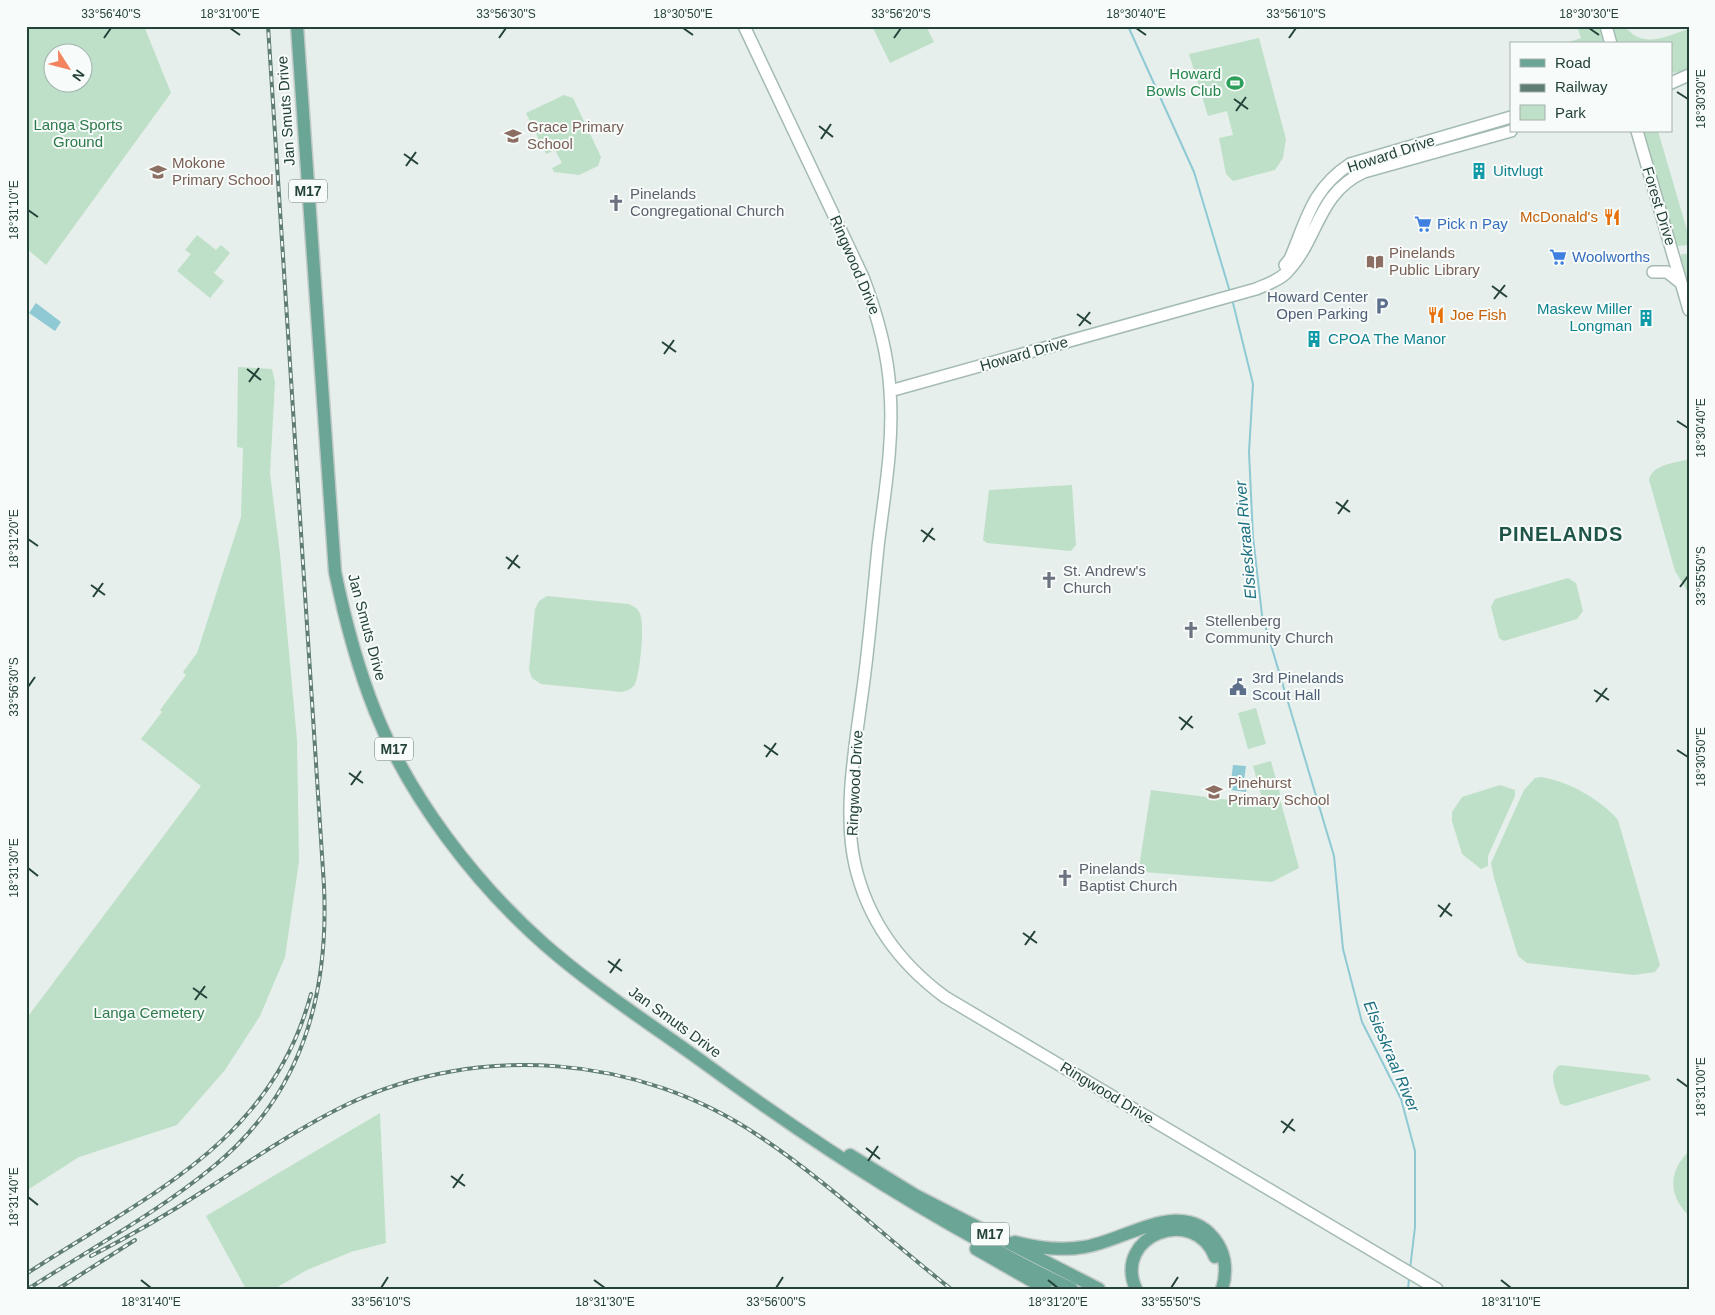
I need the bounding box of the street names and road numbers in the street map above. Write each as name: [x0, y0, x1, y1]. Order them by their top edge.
street label: Jan Smuts Drive: [273, 56, 298, 167]
street label: Howard Drive: [1345, 131, 1437, 176]
street label: Forest Drive: [1639, 164, 1680, 247]
road number: M17: [289, 180, 327, 202]
street label: Ringwood Drive: [827, 213, 884, 317]
street label: Howard Drive: [978, 333, 1070, 374]
street label: Jan Smuts Drive: [345, 572, 390, 682]
street label: Ringwood Drive: [843, 730, 866, 836]
road number: M17: [375, 738, 413, 761]
street label: Jan Smuts Drive: [626, 982, 725, 1061]
street label: Ringwood Drive: [1057, 1058, 1157, 1127]
road number: M17: [971, 1222, 1009, 1246]

